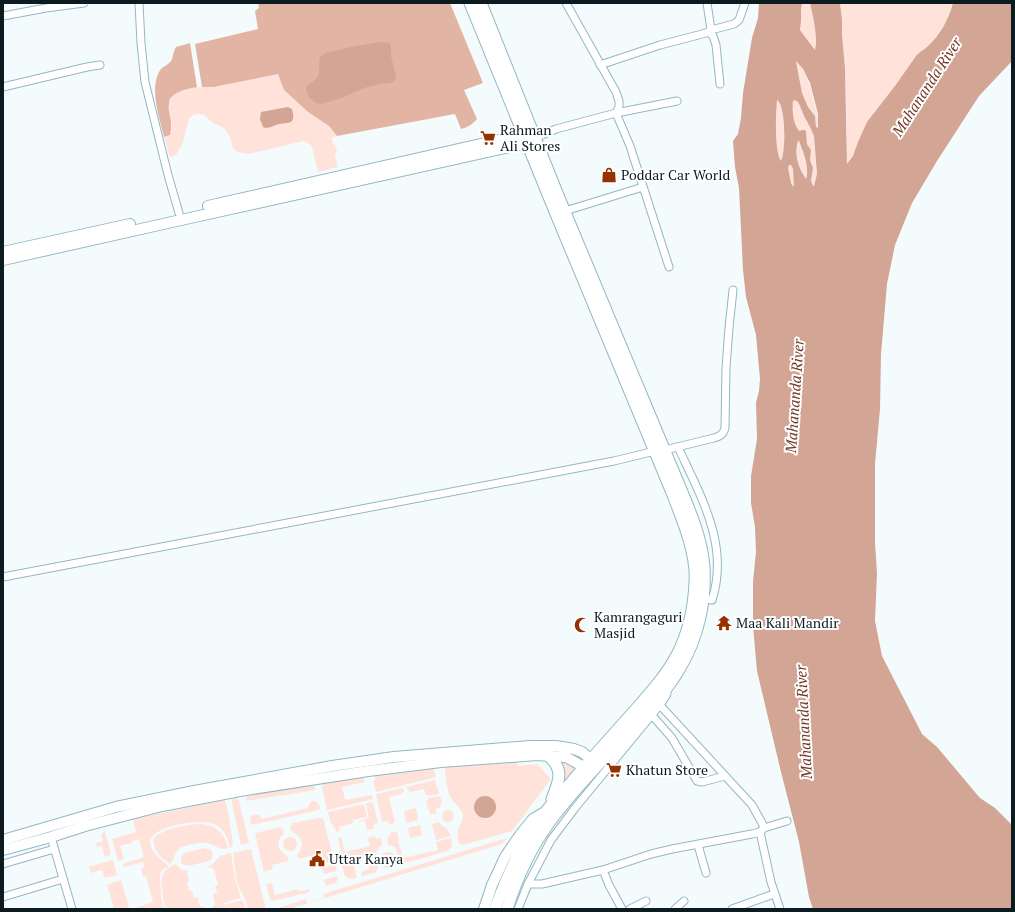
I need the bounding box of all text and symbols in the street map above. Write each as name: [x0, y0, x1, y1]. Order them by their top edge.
water label: Mahananda River: [886, 32, 966, 141]
place label: Rahman Ali Stores: [500, 120, 560, 155]
supermarket icon: Rahman Ali Stores: [479, 129, 497, 147]
place label: Poddar Car World: [621, 165, 730, 184]
shop icon: Poddar Car World: [600, 166, 618, 184]
water label: Mahananda River: [780, 337, 808, 454]
place label: Kamrangaguri Masjid: [594, 607, 682, 642]
place label: Maa Kali Mandir: [736, 613, 839, 632]
temple icon: Maa Kali Mandir: [715, 614, 733, 632]
mosque icon: Kamrangaguri Masjid: [573, 616, 591, 634]
water label: Mahananda River: [790, 663, 816, 781]
place label: Khatun Store: [626, 760, 708, 779]
supermarket icon: Khatun Store: [605, 761, 623, 779]
place label: Uttar Kanya: [329, 849, 403, 868]
public building icon: Uttar Kanya: [308, 850, 326, 868]

